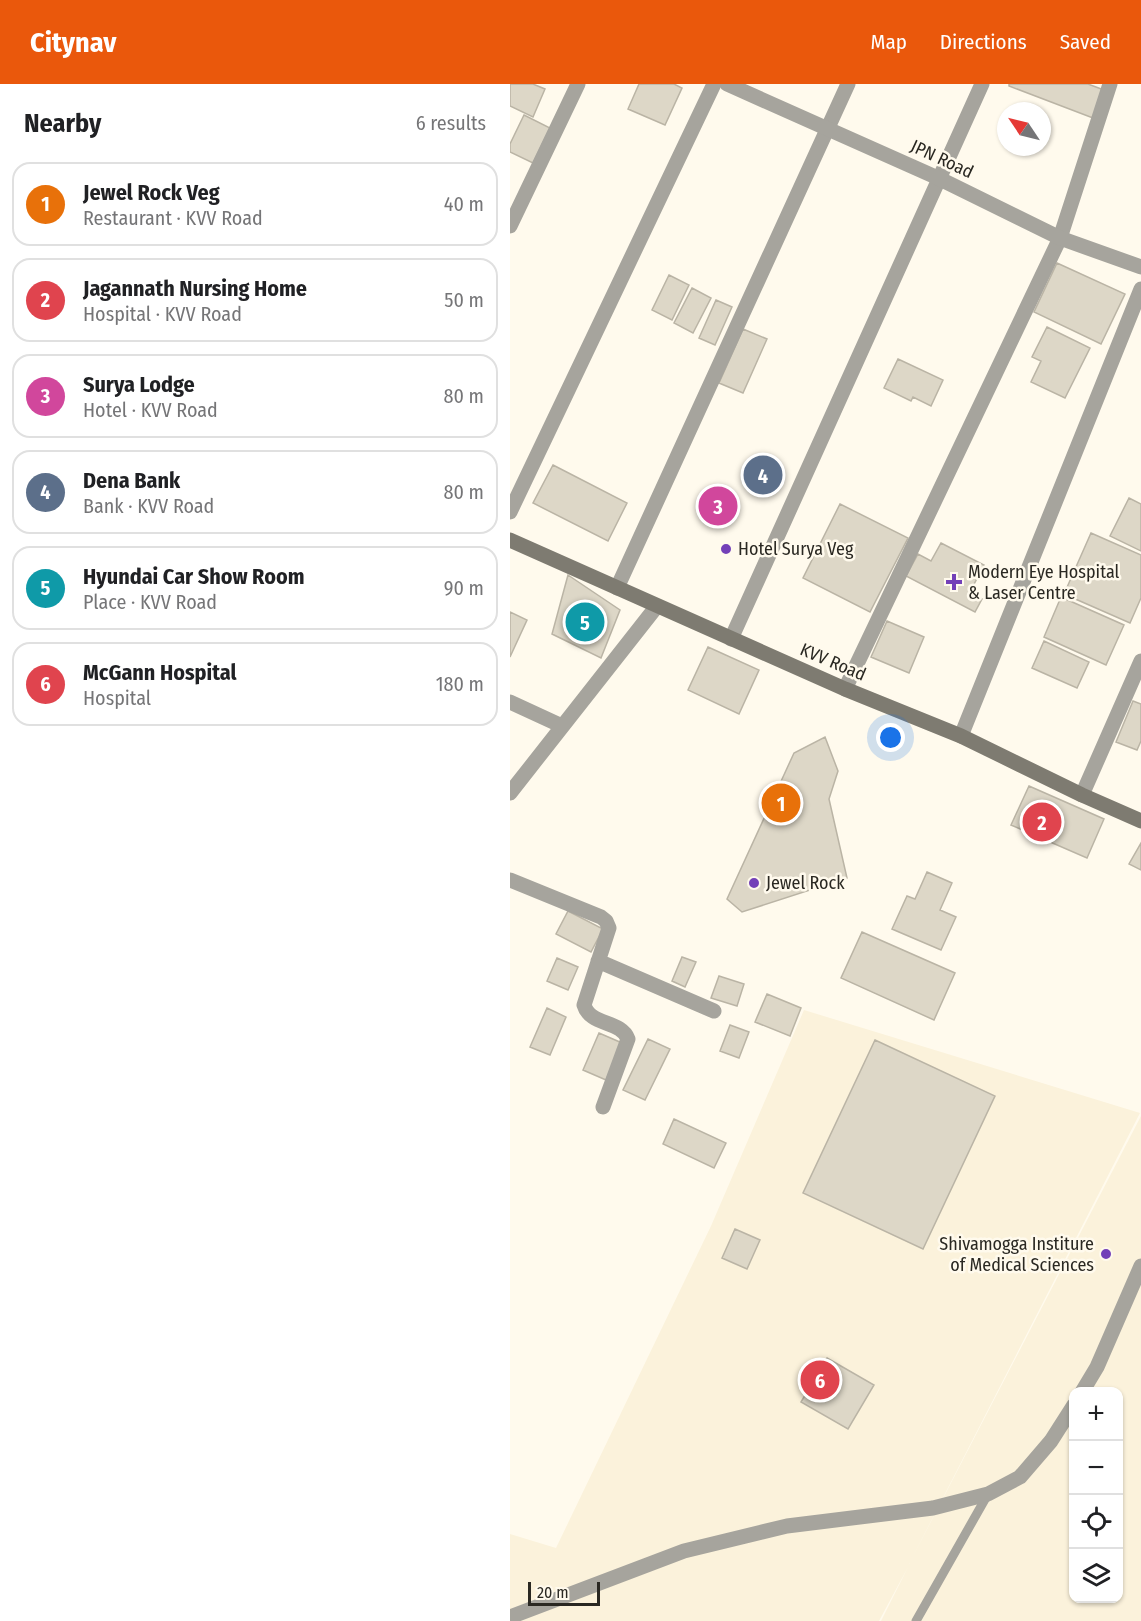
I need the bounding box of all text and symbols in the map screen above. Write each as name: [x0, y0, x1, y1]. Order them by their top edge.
text: Citynav: [30, 26, 116, 59]
text: Map: [870, 29, 907, 55]
text: Directions: [940, 29, 1027, 55]
text: Saved: [1060, 29, 1111, 55]
north arrow: [997, 102, 1051, 156]
text: Nearby: [24, 108, 101, 139]
text: 6 results: [416, 111, 486, 135]
street label: JPN Road: [907, 135, 977, 183]
text: Jewel Rock Veg: [83, 179, 220, 206]
text: 1: [41, 192, 50, 216]
text: 40 m: [444, 192, 484, 216]
text: Restaurant · KVV Road: [83, 206, 263, 230]
text: Jagannath Nursing Home: [83, 275, 307, 302]
text: 2: [41, 288, 50, 312]
text: 50 m: [444, 288, 484, 312]
text: Hospital · KVV Road: [83, 302, 242, 326]
text: Surya Lodge: [83, 371, 195, 398]
text: 3: [41, 384, 50, 408]
text: 80 m: [444, 384, 484, 408]
text: Hotel · KVV Road: [83, 398, 218, 422]
pin: 4: [744, 452, 782, 498]
text: Dena Bank: [83, 467, 180, 494]
text: 4: [40, 480, 51, 504]
text: 80 m: [444, 480, 484, 504]
pin: 3: [698, 484, 738, 528]
text: Bank · KVV Road: [83, 494, 214, 518]
place label: Hotel Surya Veg: [738, 538, 854, 560]
marker: Hotel Surya Veg: [719, 542, 733, 556]
place label: Modern Eye Hospital & Laser Centre: [968, 561, 1120, 604]
text: Hyundai Car Show Room: [83, 563, 304, 590]
marker: Modern Eye Hospital & Laser Centre: [945, 573, 963, 591]
text: 5: [41, 576, 50, 600]
text: 90 m: [444, 576, 484, 600]
text: Place · KVV Road: [83, 590, 217, 614]
pin: 5: [566, 600, 604, 644]
street label: KVV Road: [797, 638, 869, 686]
text: McGann Hospital: [83, 659, 237, 686]
text: 6: [40, 672, 51, 696]
text: 180 m: [436, 672, 484, 696]
text: Hospital: [83, 686, 151, 710]
your location: [876, 723, 905, 752]
pin: 1: [762, 780, 800, 826]
pin: 2: [1022, 800, 1062, 844]
place label: Jewel Rock: [766, 872, 845, 894]
marker: Jewel Rock: [747, 876, 761, 890]
place label: Shivamogga Institure of Medical Sciences: [939, 1233, 1094, 1276]
marker: Shivamogga Institure of Medical Sciences: [1099, 1247, 1113, 1261]
pin: 6: [800, 1358, 840, 1402]
map controls: [1069, 1387, 1123, 1603]
button: +: [1069, 1387, 1123, 1441]
button: −: [1069, 1441, 1123, 1495]
button: locate: [1069, 1495, 1123, 1549]
button: layers: [1069, 1549, 1123, 1603]
scale bar: [528, 1579, 600, 1606]
text: 20 m: [537, 1583, 568, 1602]

